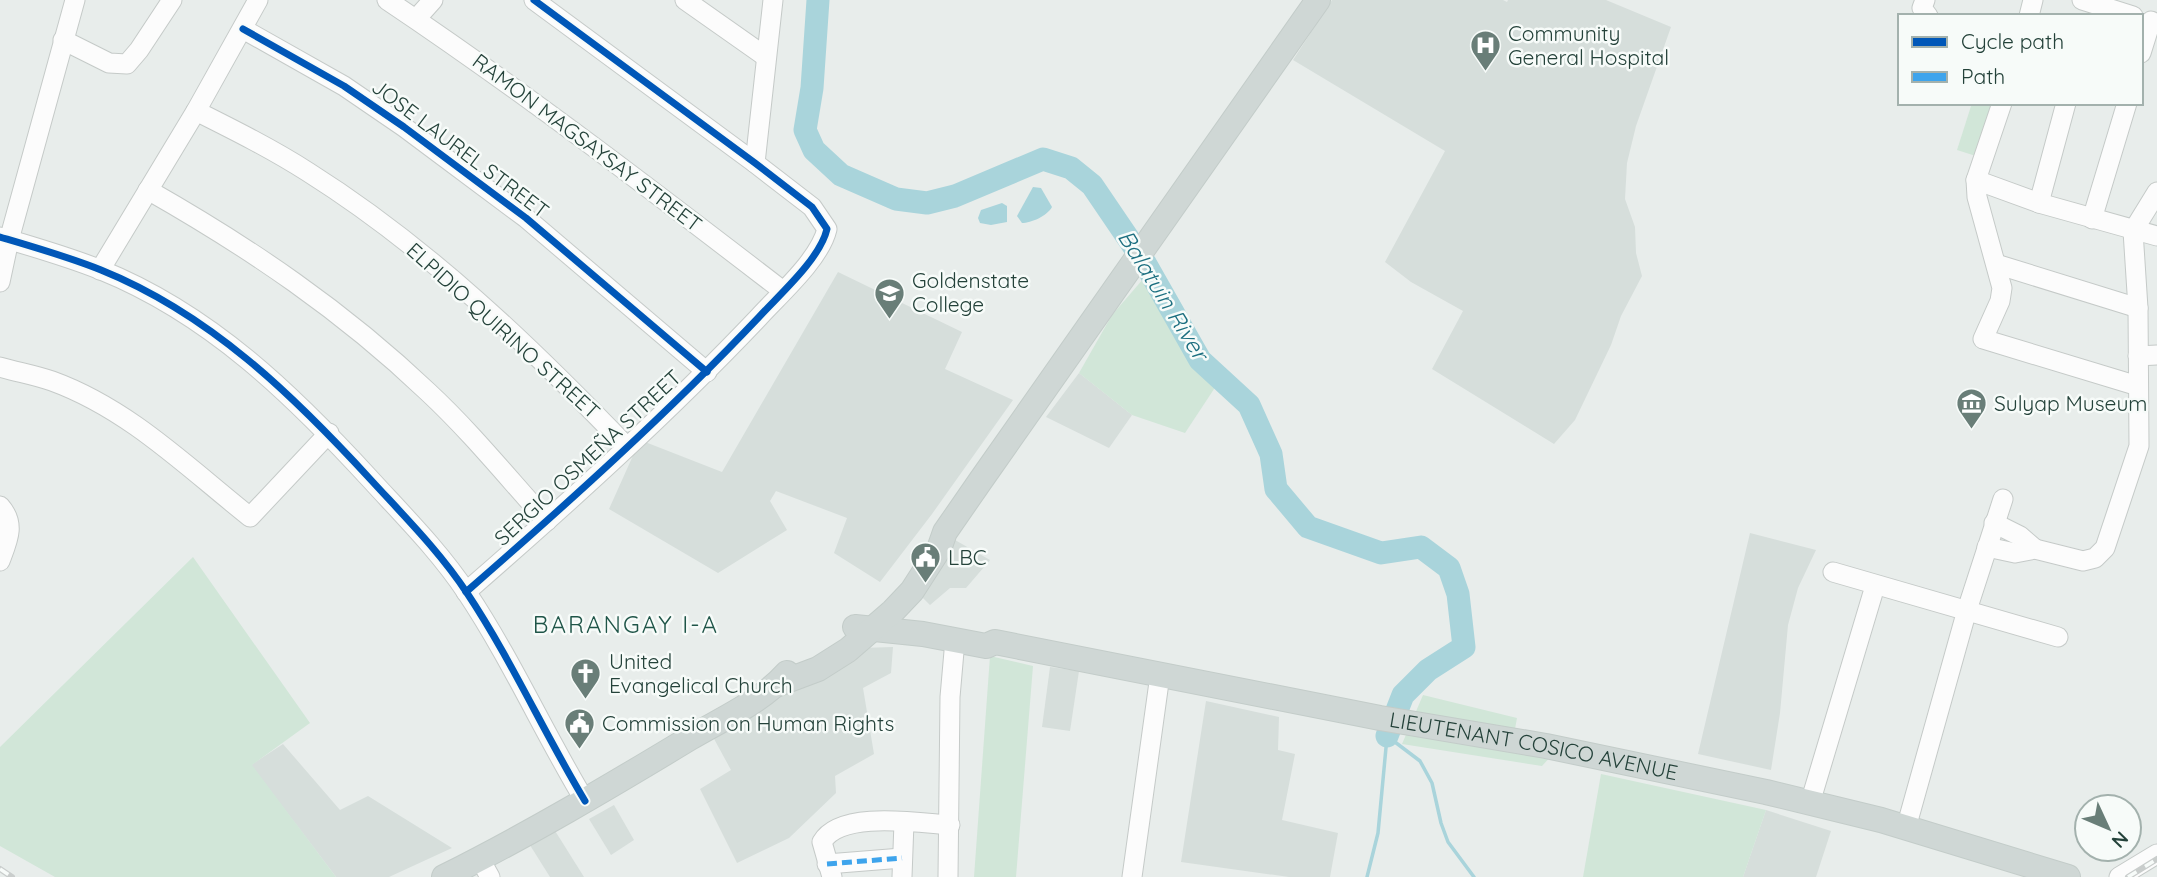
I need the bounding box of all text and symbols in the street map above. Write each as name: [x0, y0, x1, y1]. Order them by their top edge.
legend: [1898, 14, 2143, 105]
place label: Community General Hospital: [1508, 20, 1669, 70]
text: Cycle path: [1961, 28, 2064, 54]
hospital icon: Community General Hospital: [1468, 29, 1502, 73]
street label: RAMON MAGSAYSAY STREET: [468, 47, 707, 237]
text: Path: [1961, 63, 2005, 89]
street label: JOSE LAUREL STREET: [367, 73, 554, 223]
water label: Balatuin River: [1112, 224, 1217, 368]
street label: ELPIDIO QUIRINO STREET: [402, 237, 606, 424]
place label: Goldenstate College: [912, 267, 1029, 317]
school or university icon: Goldenstate College: [872, 276, 906, 320]
street label: SERGIO OSMEÑA STREET: [488, 364, 686, 551]
museum icon: Sulyap Museum: [1954, 387, 1988, 431]
place label: Sulyap Museum: [1994, 390, 2148, 416]
public building icon: LBC: [908, 541, 942, 585]
place label: LBC: [948, 544, 987, 570]
district label: BARANGAY I-A: [533, 609, 719, 639]
place label: United Evangelical Church: [609, 648, 793, 698]
church icon: United Evangelical Church: [569, 657, 603, 701]
street label: LIEUTENANT COSICO AVENUE: [1388, 706, 1680, 785]
public building icon: Commission on Human Rights: [562, 707, 596, 751]
place label: Commission on Human Rights: [602, 710, 894, 736]
north arrow: [2073, 793, 2143, 863]
text: N: [2107, 826, 2134, 853]

